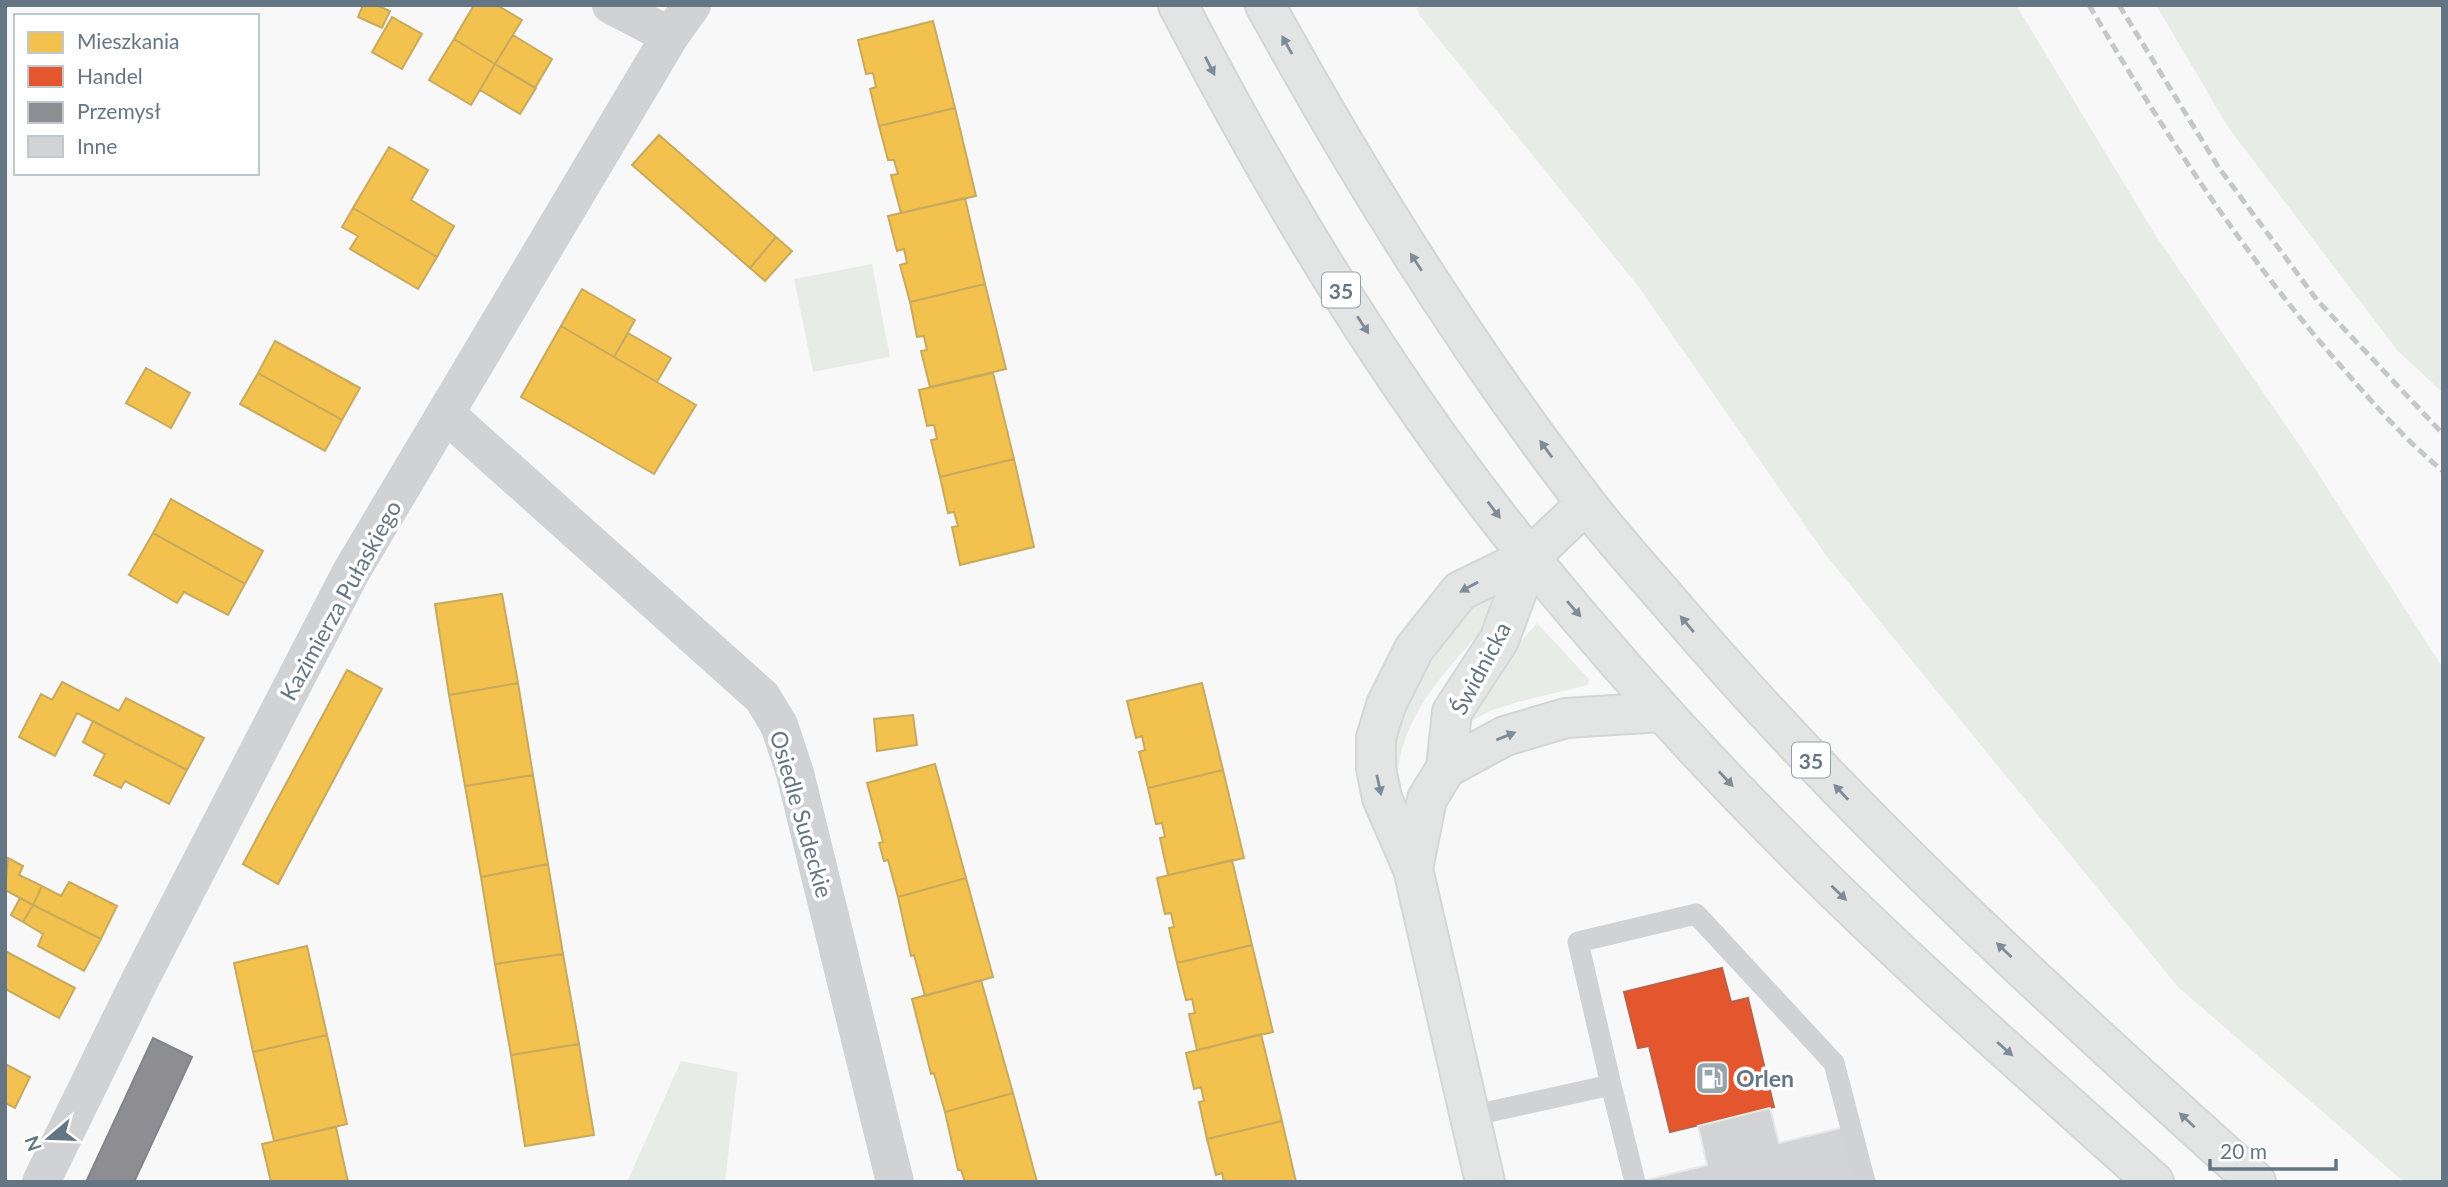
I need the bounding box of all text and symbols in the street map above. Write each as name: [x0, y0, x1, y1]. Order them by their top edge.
legend: [14, 14, 259, 175]
text: Mieszkania: [77, 28, 179, 53]
one-way arrow: [1281, 36, 1293, 55]
one-way arrow: [1204, 56, 1215, 76]
text: Handel: [77, 63, 143, 88]
text: Przemysł: [77, 98, 161, 123]
text: Inne: [77, 133, 117, 158]
one-way arrow: [1410, 253, 1423, 272]
road number: 35: [1322, 272, 1360, 308]
one-way arrow: [1357, 315, 1370, 334]
one-way arrow: [1539, 440, 1553, 459]
street label: Kazimierza Pułaskiego: [273, 495, 407, 705]
one-way arrow: [1487, 501, 1502, 519]
one-way arrow: [1458, 581, 1478, 593]
one-way arrow: [1566, 600, 1582, 618]
one-way arrow: [1679, 615, 1695, 633]
street label: Świdnicka: [1444, 617, 1516, 719]
street label: Osiedle Sudeckie: [765, 727, 839, 901]
one-way arrow: [1496, 731, 1517, 742]
road number: 35: [1792, 742, 1830, 778]
one-way arrow: [1717, 770, 1733, 787]
one-way arrow: [1374, 774, 1385, 796]
one-way arrow: [1833, 784, 1849, 801]
one-way arrow: [1830, 885, 1847, 901]
one-way arrow: [1996, 941, 2013, 958]
one-way arrow: [1996, 1041, 2014, 1057]
fuel station icon: Orlen: [1693, 1059, 1731, 1097]
place label: Orlen: [1736, 1064, 1794, 1092]
north arrow: [14, 1103, 84, 1173]
one-way arrow: [2179, 1112, 2196, 1128]
scale bar: [2210, 1128, 2336, 1172]
text: N: [19, 1133, 46, 1154]
text: 20 m: [2220, 1138, 2267, 1163]

